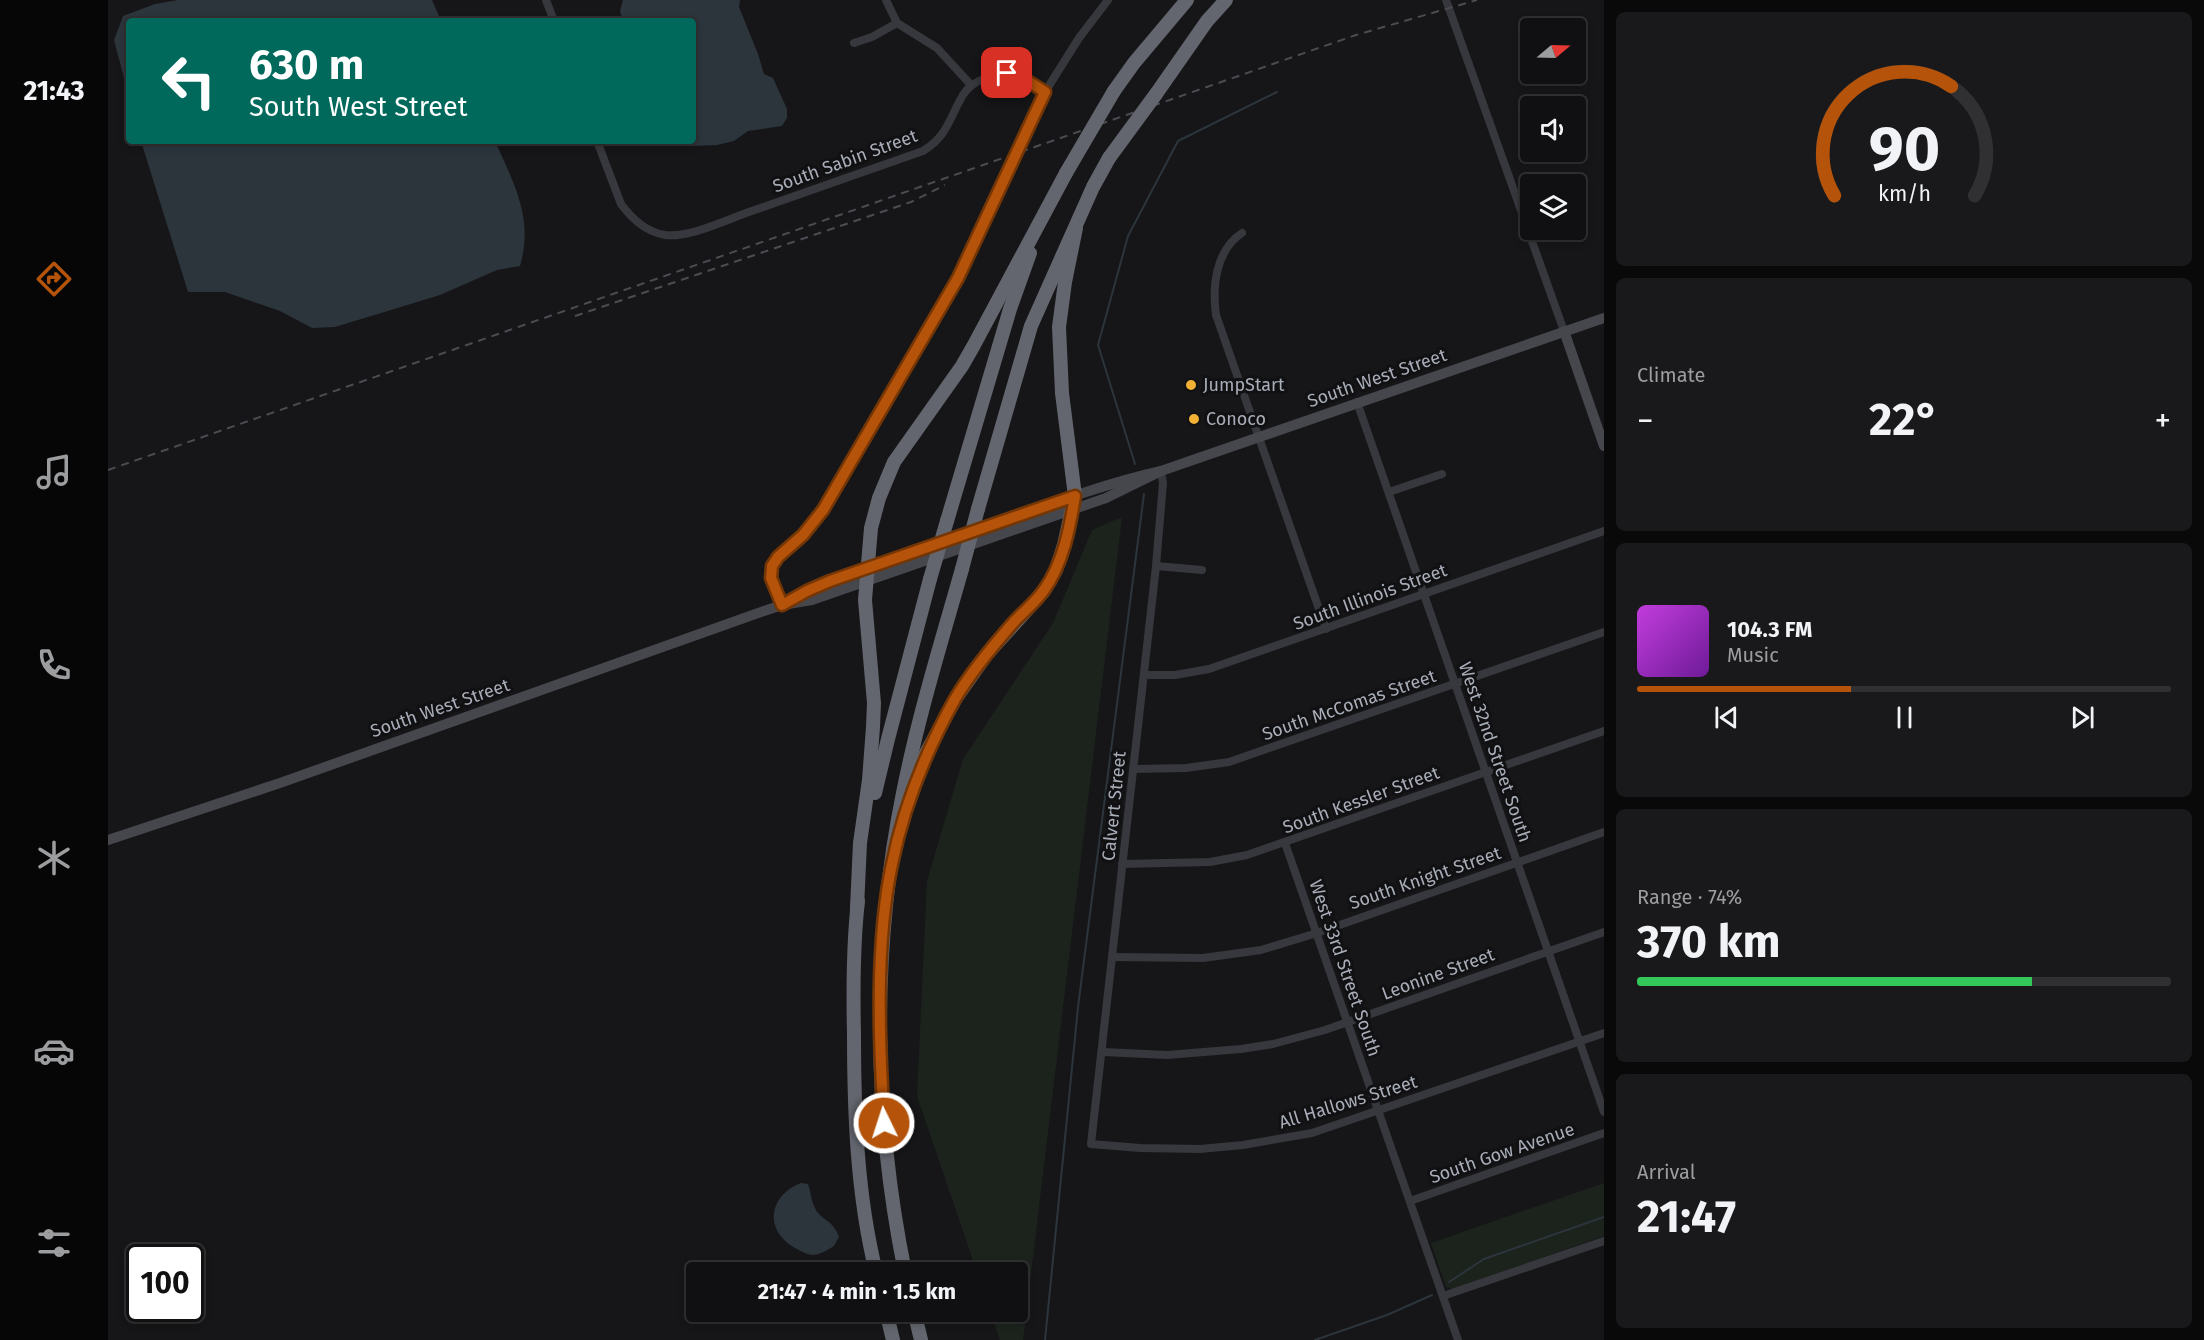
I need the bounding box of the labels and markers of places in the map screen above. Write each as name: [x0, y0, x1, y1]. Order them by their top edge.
pin: [981, 47, 1032, 98]
place label: JumpStart: [1203, 374, 1285, 396]
marker: JumpStart: [1184, 378, 1198, 392]
place label: Conoco: [1206, 408, 1266, 430]
marker: Conoco: [1187, 412, 1201, 426]

